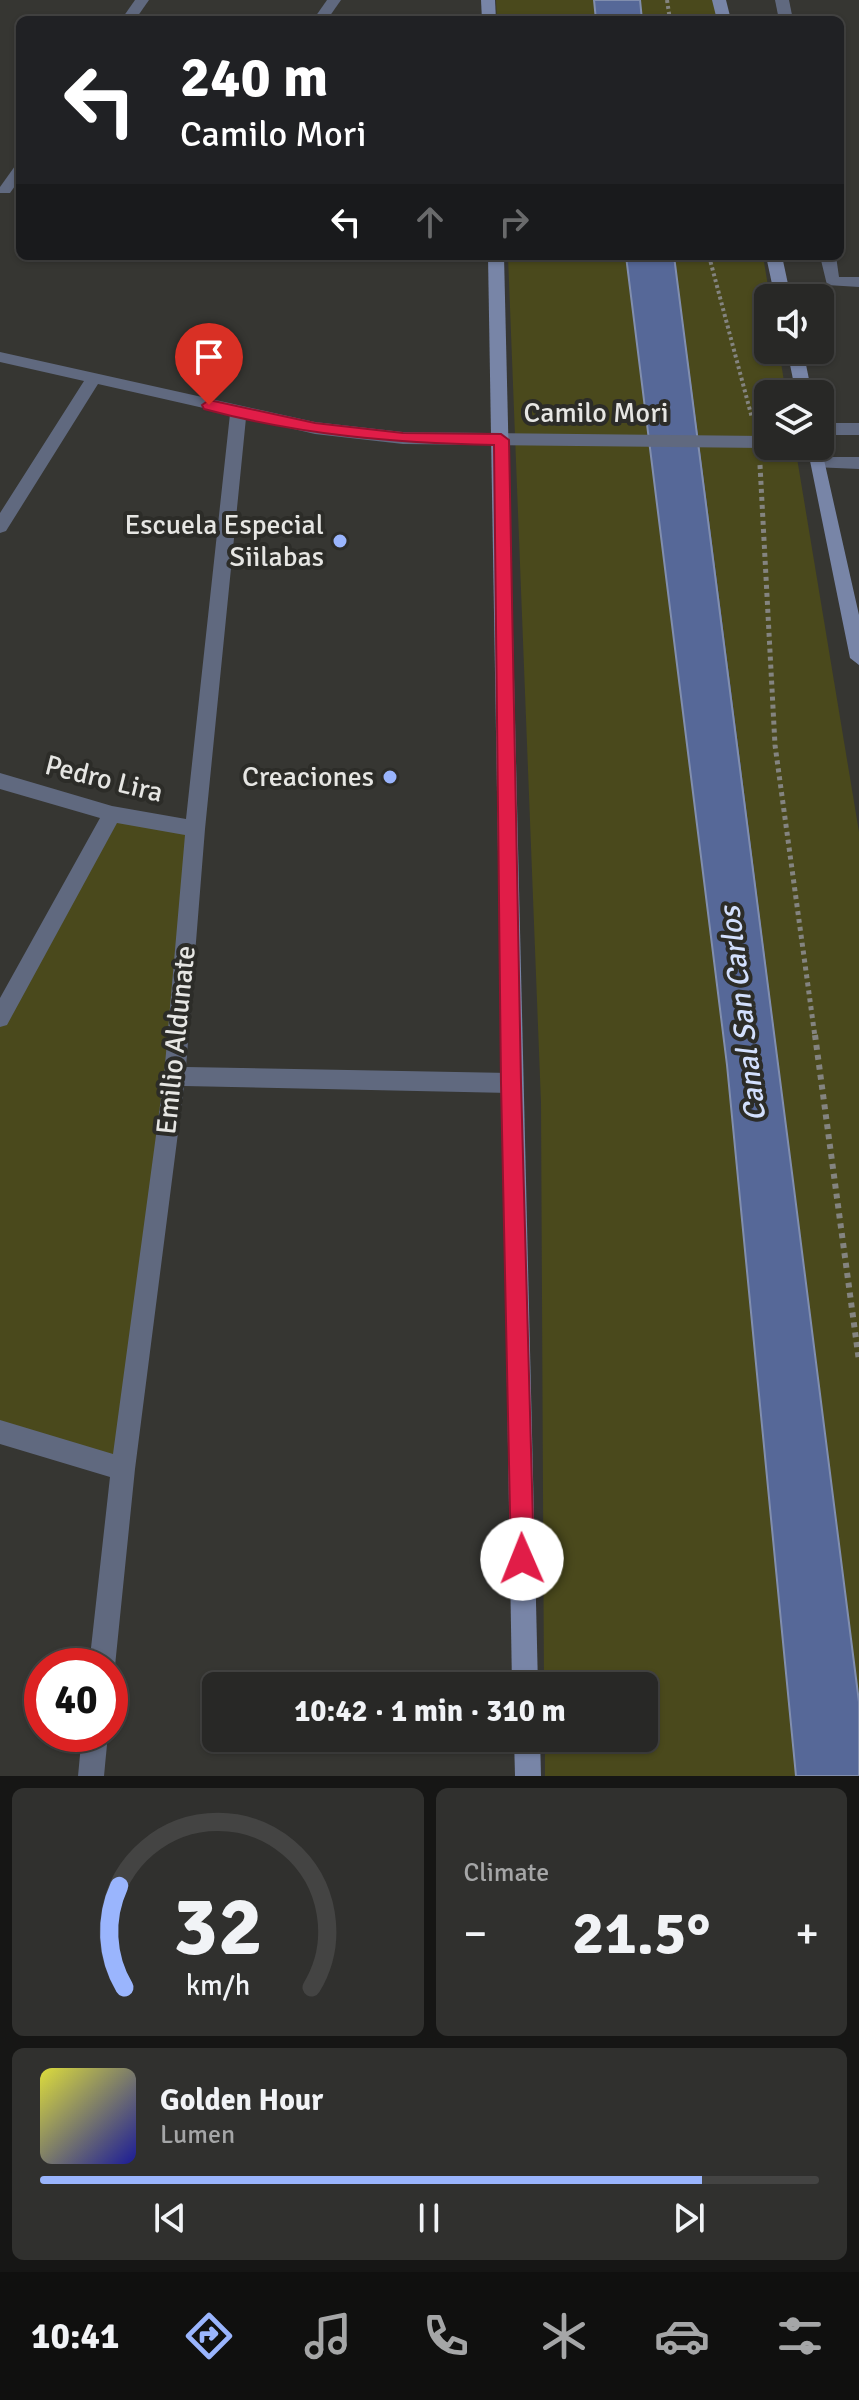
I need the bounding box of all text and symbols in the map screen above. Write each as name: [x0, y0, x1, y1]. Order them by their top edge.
text: 240 m: [180, 43, 328, 112]
icon: left: [48, 48, 152, 152]
text: Camilo Mori: [180, 112, 366, 157]
icon: left: [324, 200, 368, 244]
icon: ahead: [408, 200, 452, 244]
icon: right: [492, 200, 536, 244]
map controls: [754, 284, 834, 460]
button: sound: [754, 284, 834, 364]
pin: [175, 323, 243, 405]
icon: arrive: [187, 335, 231, 379]
button: layers: [754, 380, 834, 460]
street label: Camilo Mori: [523, 396, 669, 430]
place label: Escuela Especial Siilabas: [124, 508, 324, 574]
marker: Escuela Especial Siilabas: [331, 532, 349, 550]
street label: Pedro Lira: [41, 748, 167, 810]
place label: Creaciones: [242, 760, 374, 794]
marker: Creaciones: [381, 768, 399, 786]
water label: Canal San Carlos: [711, 902, 775, 1124]
street label: Emilio Aldunate: [149, 944, 203, 1136]
position arrow: [480, 1517, 564, 1601]
speed limit sign: 40: [24, 1648, 128, 1752]
text: 10:42 · 1 min · 310 m: [294, 1693, 566, 1730]
text: Climate: [464, 1857, 549, 1889]
text: 32: [173, 1876, 263, 1978]
text: 21.5°: [572, 1897, 710, 1971]
text: −: [464, 1907, 487, 1961]
text: +: [795, 1907, 819, 1961]
text: km/h: [185, 1968, 250, 2003]
text: Golden Hour: [160, 2082, 323, 2119]
text: Lumen: [160, 2119, 235, 2151]
icon: previous: [148, 2196, 192, 2240]
icon: pause: [407, 2196, 451, 2240]
icon: next: [667, 2196, 711, 2240]
icon: directions: [181, 2308, 237, 2364]
icon: music: [300, 2308, 356, 2364]
icon: phone: [418, 2308, 474, 2364]
icon: climate: [536, 2308, 592, 2364]
icon: car: [654, 2308, 710, 2364]
icon: filters: [772, 2308, 828, 2364]
text: 10:41: [31, 2314, 119, 2359]

